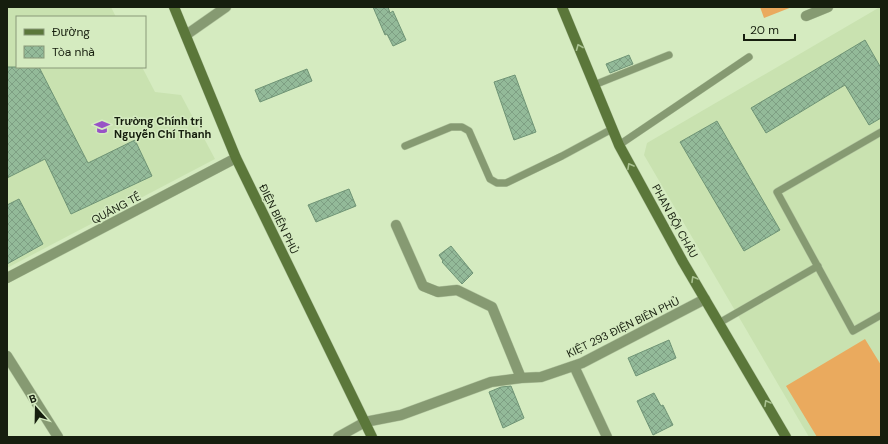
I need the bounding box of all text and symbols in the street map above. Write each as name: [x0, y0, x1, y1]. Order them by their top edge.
legend: [16, 16, 146, 68]
scale bar: [744, 16, 795, 42]
text: 20 m: [750, 22, 779, 38]
text: Đường: [52, 24, 90, 40]
one-way arrow: [575, 43, 583, 50]
text: Tòa nhà: [52, 44, 95, 60]
place label: Trường Chính trị Nguyễn Chí Thanh: [114, 114, 212, 141]
school or university icon: Trường Chính trị Nguyễn Chí Thanh: [93, 118, 111, 136]
one-way arrow: [627, 163, 635, 170]
street label: ĐIỆN BIÊN PHỦ: [256, 182, 302, 256]
street label: PHAN BỘI CHÂU: [649, 182, 701, 260]
street label: QUẢNG TẾ: [89, 189, 143, 227]
one-way arrow: [691, 276, 698, 283]
street label: KIỆT 293 ĐIỆN BIÊN PHỦ: [564, 294, 682, 360]
north arrow: [16, 388, 56, 428]
text: B: [27, 391, 38, 406]
one-way arrow: [764, 400, 771, 407]

